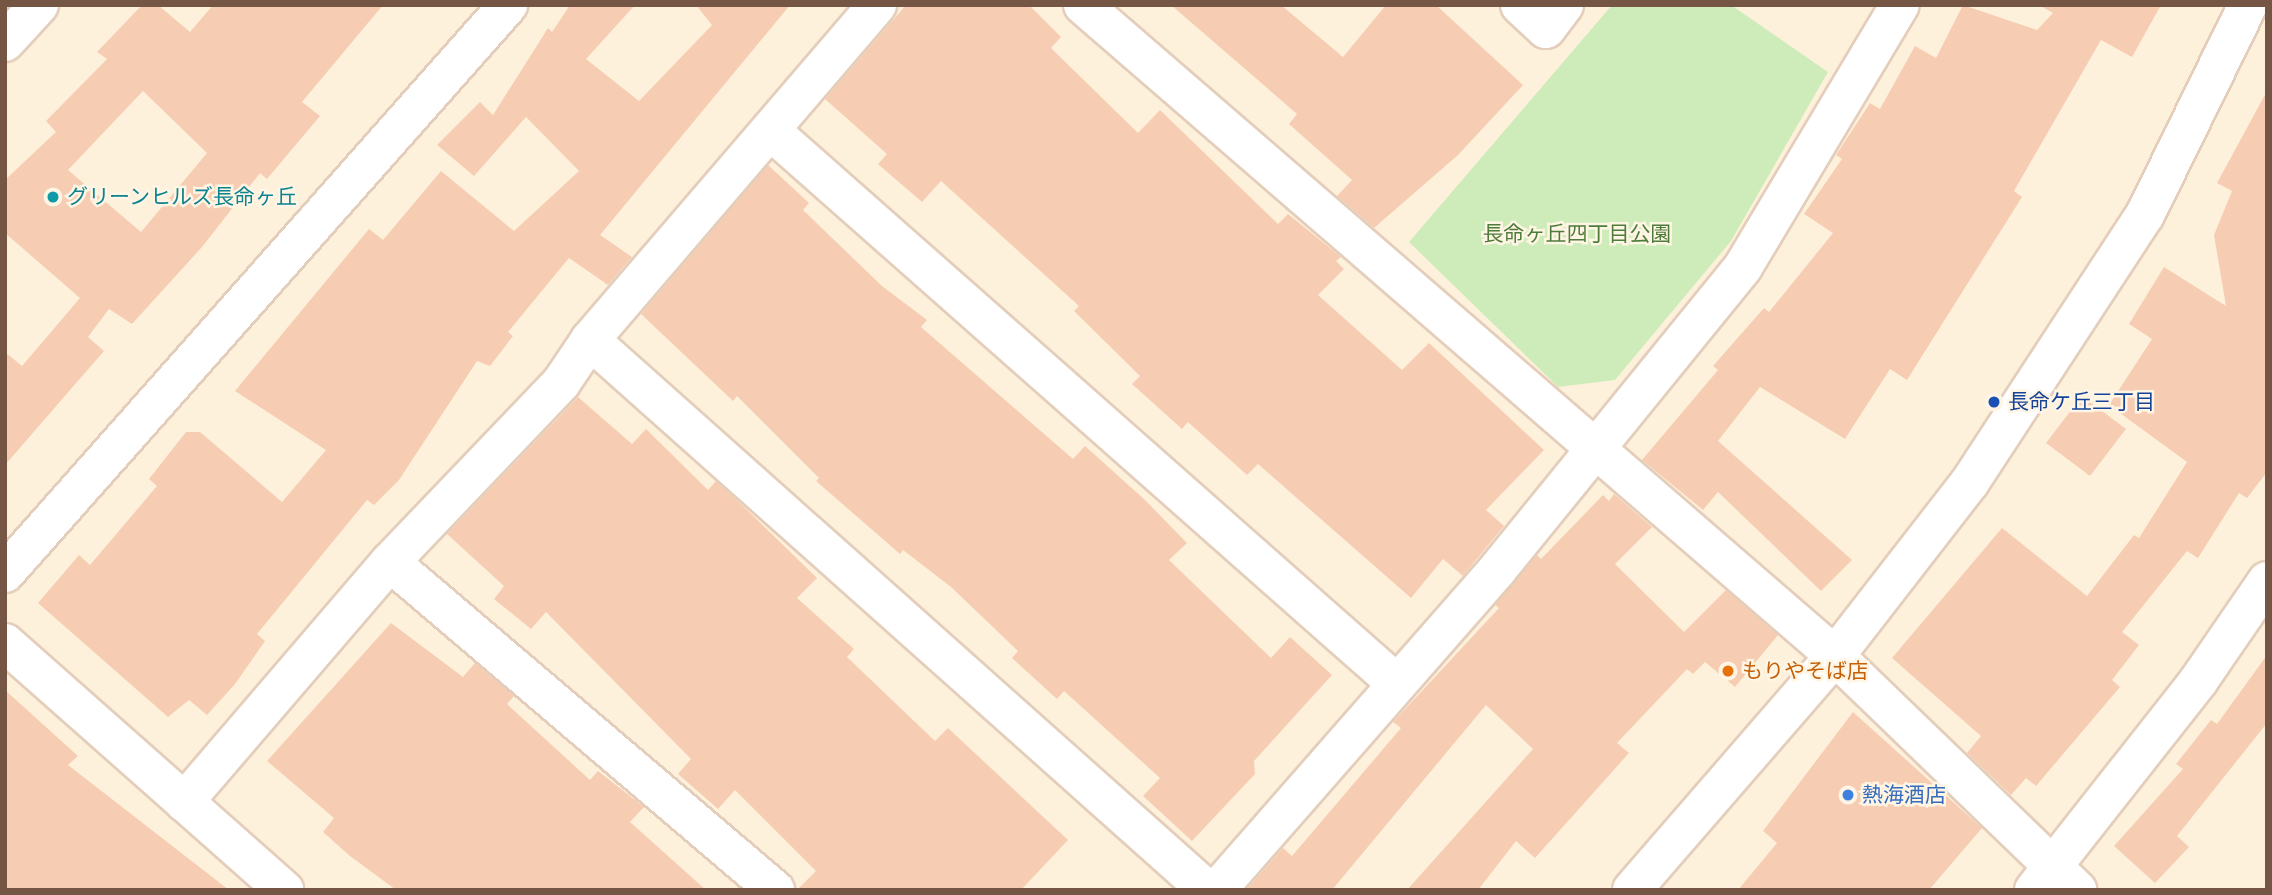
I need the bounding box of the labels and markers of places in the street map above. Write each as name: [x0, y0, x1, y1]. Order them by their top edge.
place label: グリーンヒルズ長命ヶ丘: [67, 184, 298, 210]
marker: グリーンヒルズ長命ヶ丘: [45, 189, 61, 205]
place label: 長命ケ丘三丁目: [2008, 389, 2155, 415]
marker: 長命ケ丘三丁目: [1986, 394, 2002, 410]
place label: もりやそば店: [1742, 658, 1868, 684]
marker: もりやそば店: [1720, 663, 1736, 679]
place label: 熱海酒店: [1862, 782, 1946, 808]
marker: 熱海酒店: [1840, 787, 1856, 803]

